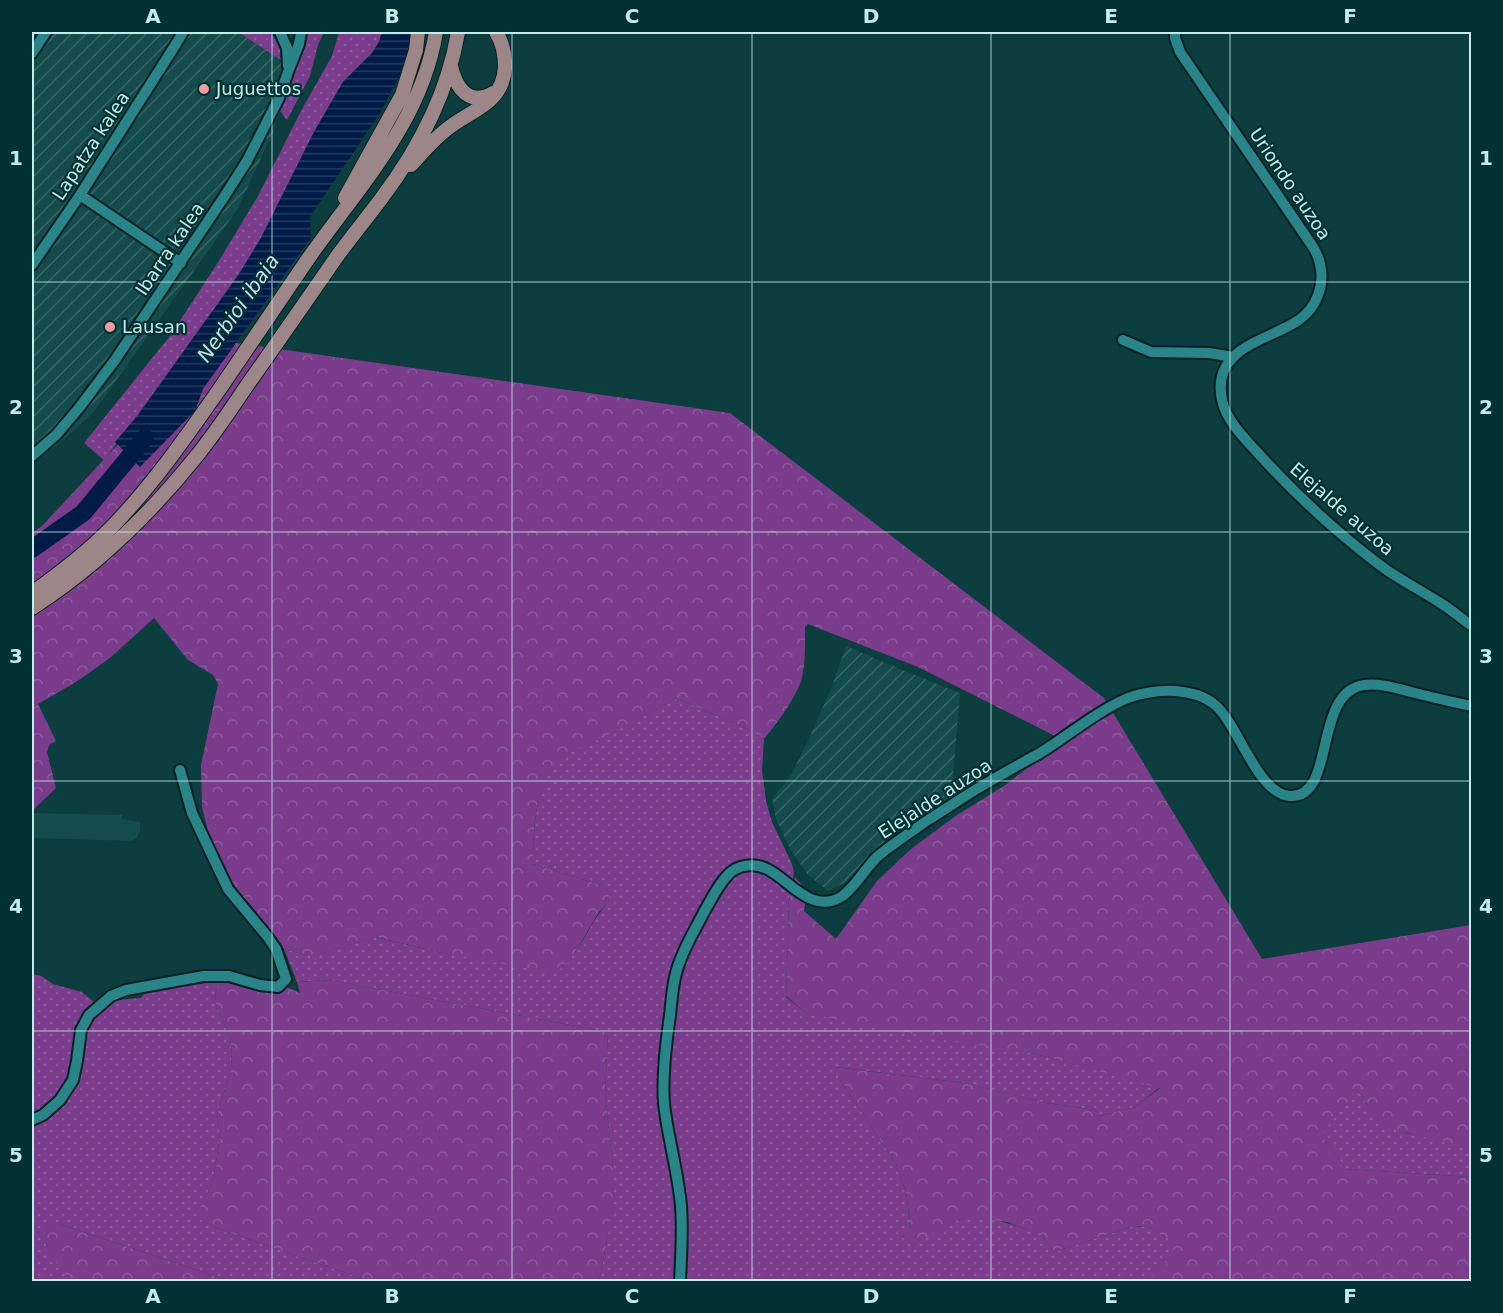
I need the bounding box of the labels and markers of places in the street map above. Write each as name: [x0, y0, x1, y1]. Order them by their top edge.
place label: Juguettos: [215, 78, 301, 99]
marker: Juguettos: [197, 82, 211, 96]
place label: Lausan: [122, 316, 186, 337]
marker: Lausan: [103, 320, 117, 334]

